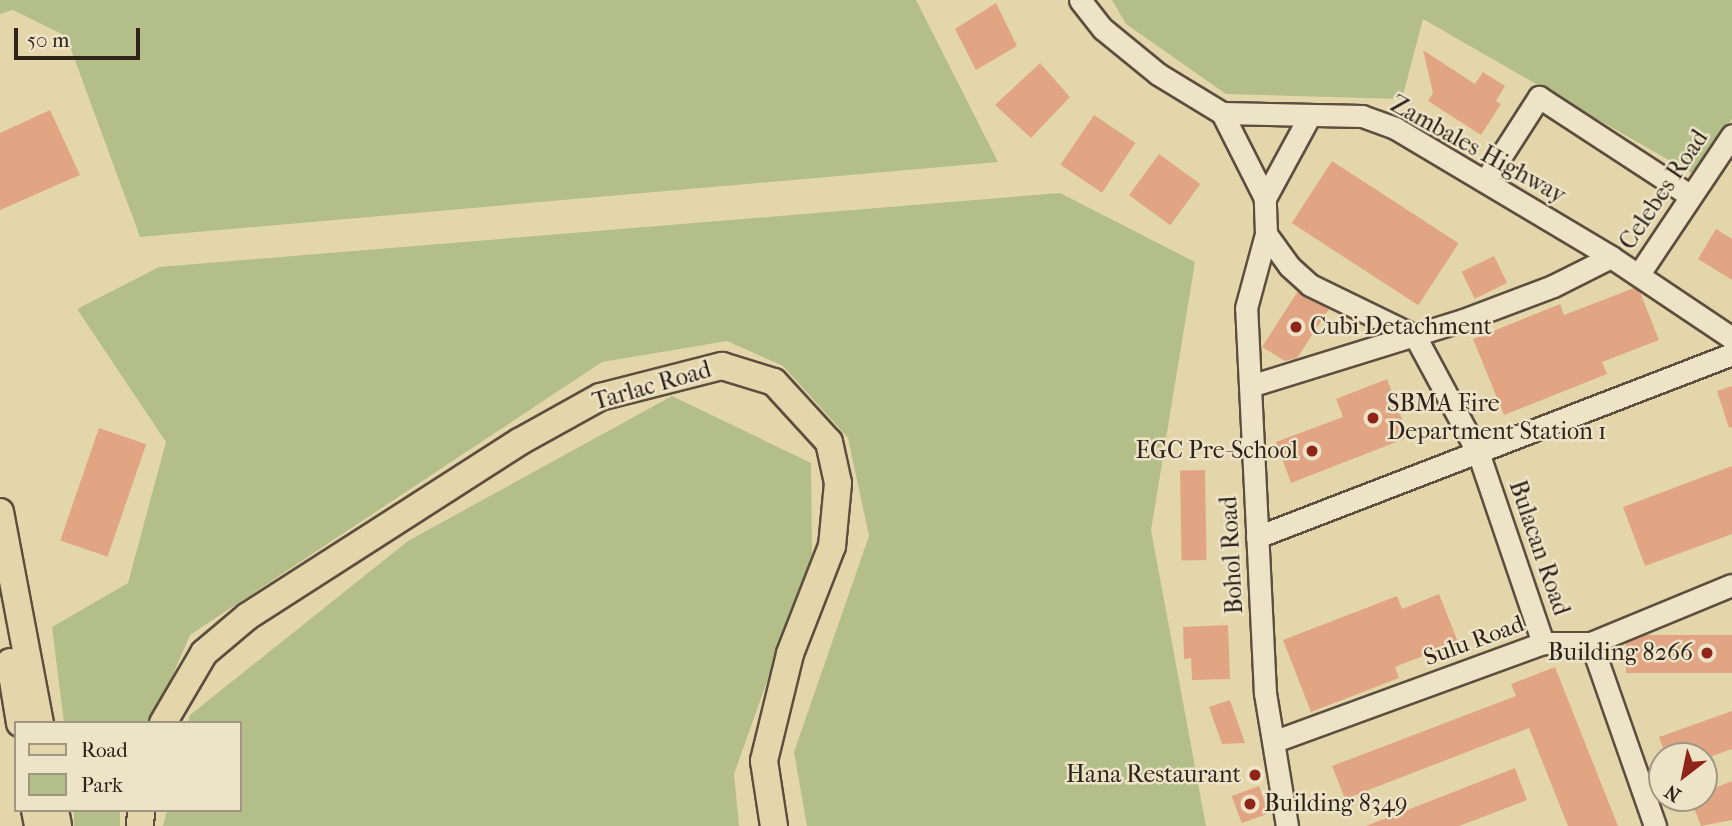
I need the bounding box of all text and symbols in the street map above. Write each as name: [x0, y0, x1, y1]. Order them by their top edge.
scale bar: [18, 14, 144, 58]
text: 50 m: [27, 28, 70, 52]
street label: Zambales Highway: [1385, 90, 1571, 210]
street label: Celebes Road: [1613, 125, 1715, 255]
place label: Cubi Detachment: [1310, 313, 1492, 341]
marker: Cubi Detachment: [1288, 319, 1304, 335]
street label: Tarlac Road: [589, 355, 715, 417]
place label: SBMA Fire Department Station 1: [1387, 390, 1607, 446]
marker: SBMA Fire Department Station 1: [1365, 410, 1381, 426]
place label: EGC Pre-School: [1135, 437, 1298, 465]
marker: EGC Pre-School: [1304, 443, 1320, 459]
street label: Bulacan Road: [1502, 477, 1576, 619]
street label: Bohol Road: [1215, 495, 1249, 615]
street label: Sulu Road: [1420, 610, 1528, 672]
place label: Building 8266: [1548, 639, 1693, 667]
marker: Building 8266: [1699, 645, 1715, 661]
legend: [14, 721, 242, 812]
text: Road: [81, 738, 128, 762]
north arrow: [1648, 742, 1718, 812]
place label: Hana Restaurant: [1066, 761, 1241, 789]
marker: Hana Restaurant: [1247, 767, 1263, 783]
text: Park: [81, 773, 123, 797]
text: N: [1661, 780, 1685, 806]
place label: Building 8349: [1264, 790, 1407, 818]
marker: Building 8349: [1242, 796, 1258, 812]

